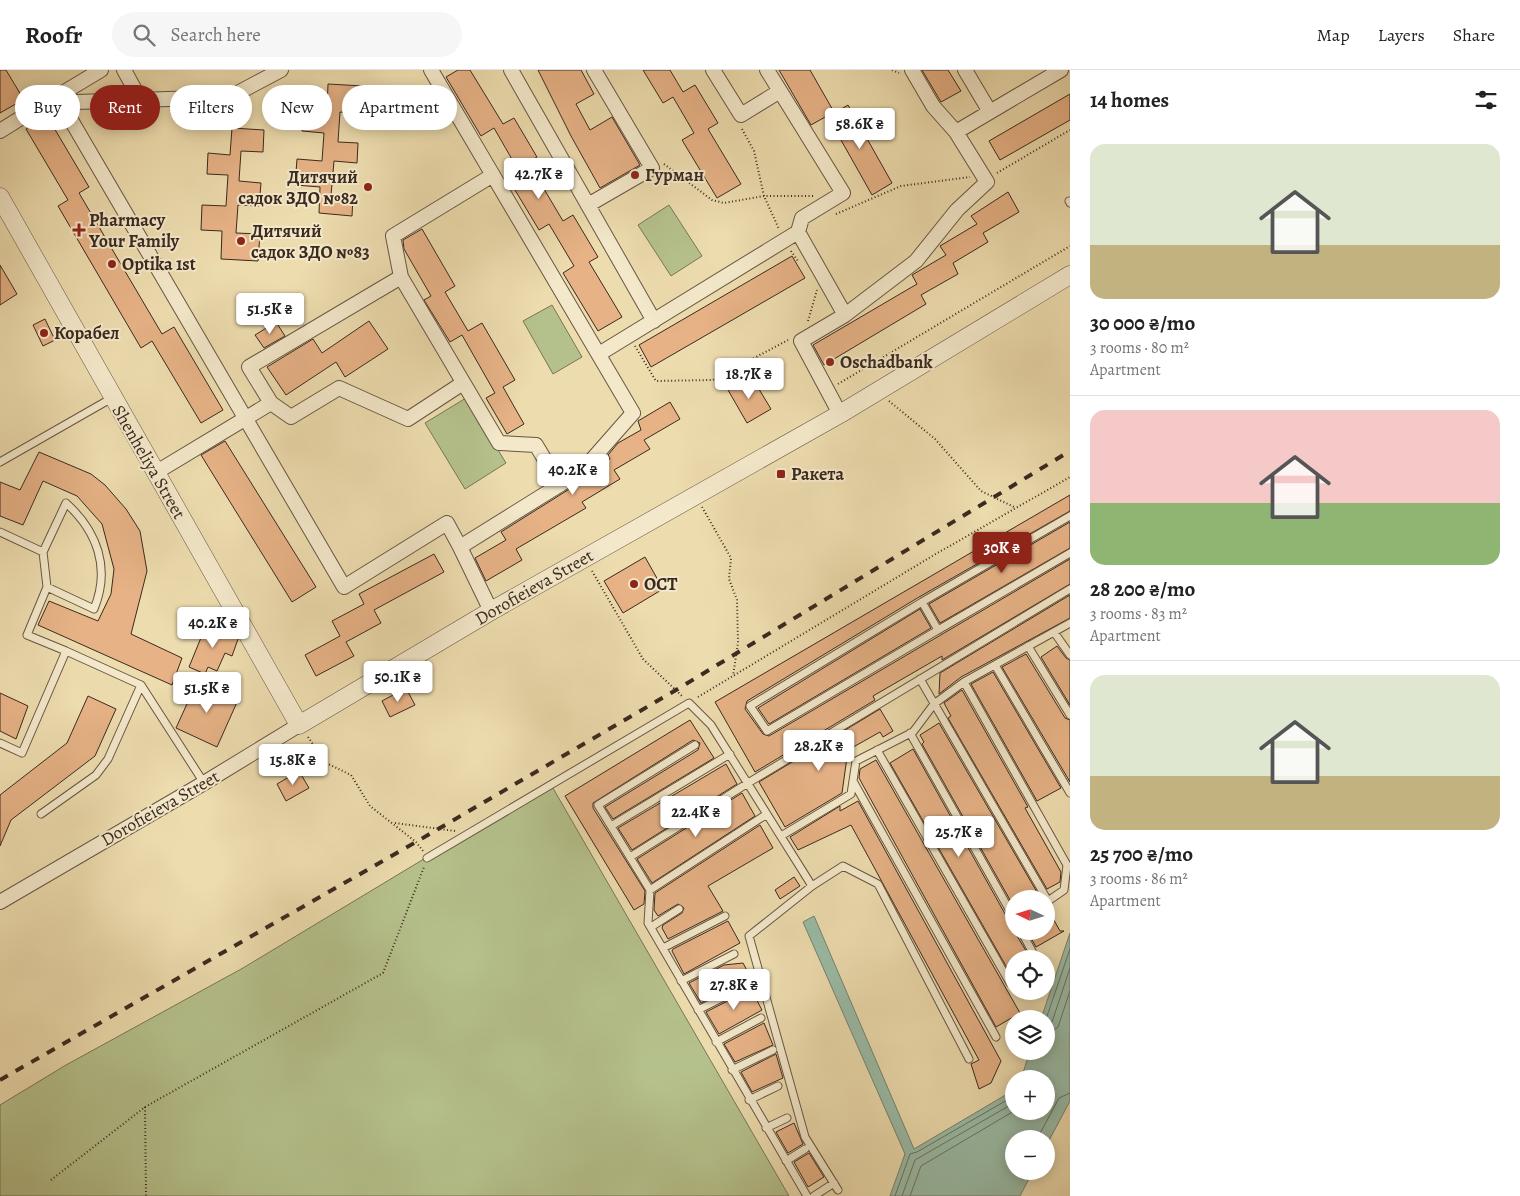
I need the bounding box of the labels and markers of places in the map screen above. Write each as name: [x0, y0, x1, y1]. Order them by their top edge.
pin: 58.6K ₴: [814, 108, 906, 150]
pin: 42.7K ₴: [493, 158, 585, 200]
place label: Гурман: [645, 163, 704, 187]
place label: Дитячий садок ЗДО №82: [238, 165, 358, 210]
marker: Гурман: [629, 169, 641, 181]
marker: Дитячий садок ЗДО №82: [362, 181, 374, 193]
place label: Pharmacy Your Family: [88, 208, 180, 253]
place label: Дитячий садок ЗДО №83: [251, 219, 370, 264]
marker: Pharmacy Your Family: [73, 224, 85, 236]
marker: Дитячий садок ЗДО №83: [235, 235, 247, 247]
place label: Оptika 1st: [122, 252, 196, 276]
marker: Оptika 1st: [106, 258, 118, 270]
pin: 51.5K ₴: [224, 292, 316, 335]
place label: Корабел: [54, 321, 120, 345]
marker: Корабел: [38, 327, 50, 339]
place label: Oschadbank: [840, 350, 933, 374]
marker: Oschadbank: [824, 356, 836, 368]
pin: 18.7K ₴: [703, 358, 795, 400]
pin: 40.2K ₴: [527, 454, 619, 496]
place label: Ракета: [791, 462, 845, 486]
marker: Ракета: [775, 468, 787, 480]
pin: 30K ₴: [967, 532, 1037, 574]
place label: ОСТ: [644, 572, 678, 596]
marker: ОСТ: [628, 578, 640, 590]
pin: 40.2K ₴: [167, 606, 259, 649]
pin: 50.1K ₴: [352, 660, 444, 703]
pin: 51.5K ₴: [161, 672, 253, 714]
pin: 28.2K ₴: [773, 730, 865, 772]
pin: 15.8K ₴: [247, 744, 339, 786]
pin: 22.4K ₴: [650, 796, 742, 838]
pin: 25.7K ₴: [913, 816, 1005, 858]
pin: 27.8K ₴: [688, 968, 780, 1011]

